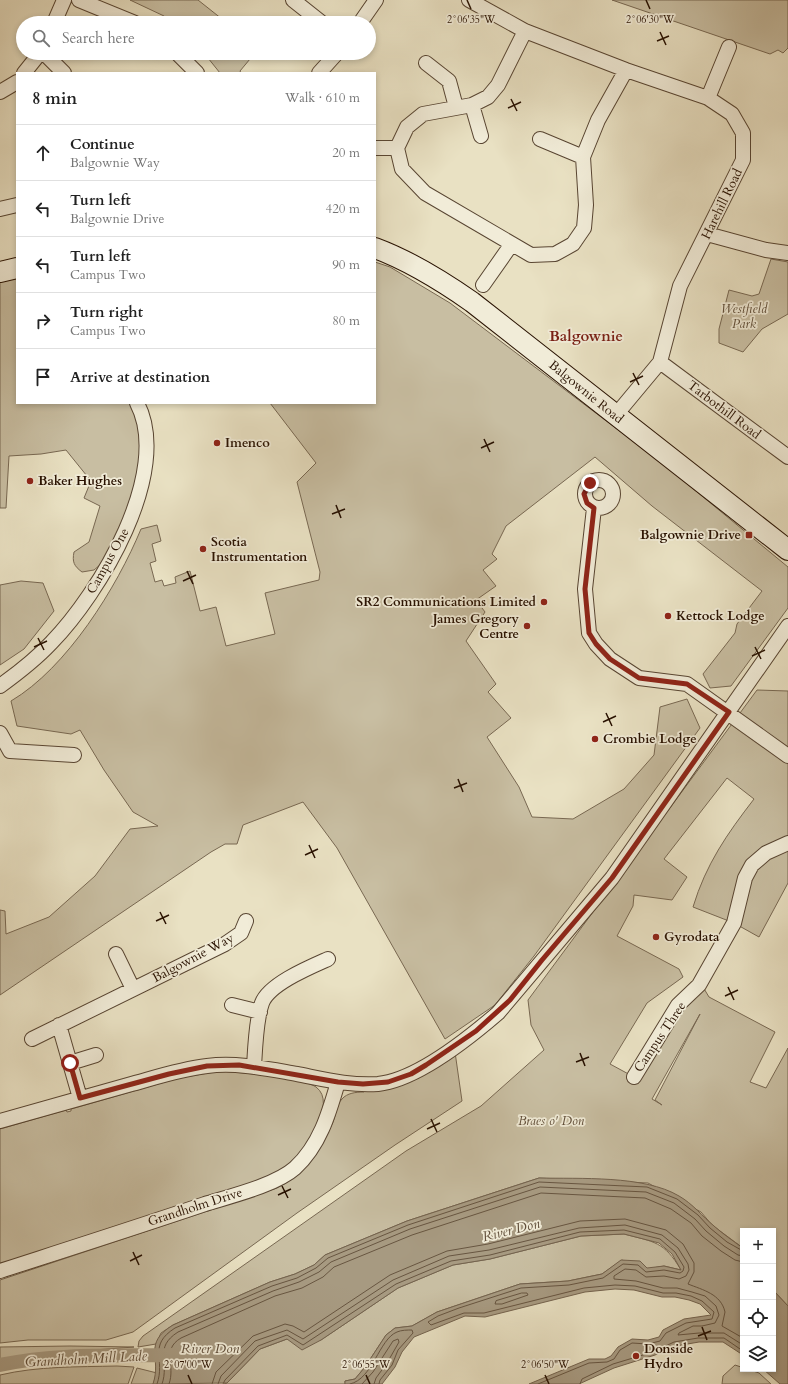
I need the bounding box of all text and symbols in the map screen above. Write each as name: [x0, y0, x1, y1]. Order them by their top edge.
text: 2°06'35"W: [447, 13, 496, 27]
text: 2°06'30"W: [626, 13, 675, 27]
search box: [16, 16, 376, 60]
icon: search: [30, 27, 52, 49]
text: Search here: [62, 28, 135, 48]
text: 8 min: [32, 87, 77, 110]
text: Walk · 610 m: [285, 89, 360, 107]
text: Continue: [70, 134, 135, 154]
icon: ahead: [32, 142, 54, 164]
text: 20 m: [332, 144, 360, 162]
text: Balgownie Way: [70, 154, 160, 172]
street label: Harehill Road: [697, 166, 747, 242]
text: Turn left: [70, 190, 131, 210]
icon: left: [32, 198, 54, 220]
text: 420 m: [326, 200, 360, 218]
text: Balgownie Drive: [70, 210, 164, 228]
text: Turn left: [70, 246, 131, 266]
icon: left: [32, 254, 54, 276]
text: 90 m: [332, 256, 360, 274]
text: Campus Two: [70, 266, 145, 284]
park label: Westfield Park: [721, 300, 768, 333]
text: Turn right: [70, 302, 143, 322]
icon: right: [32, 310, 54, 332]
text: 80 m: [332, 312, 360, 330]
text: Campus Two: [70, 322, 145, 340]
district label: Balgownie: [549, 326, 623, 346]
street label: Balgownie Road: [545, 356, 627, 428]
icon: arrive: [32, 366, 54, 388]
text: Arrive at destination: [70, 367, 210, 387]
street label: Tarbothill Road: [684, 376, 764, 444]
place label: Imenco: [225, 434, 270, 452]
marker: Imenco: [212, 438, 222, 448]
place label: Baker Hughes: [38, 472, 122, 490]
route end: [581, 474, 599, 492]
marker: Baker Hughes: [25, 476, 35, 486]
street label: Campus One: [82, 525, 134, 597]
place label: Balgownie Drive: [640, 526, 741, 544]
marker: Balgownie Drive: [744, 530, 754, 540]
place label: Scotia Instrumentation: [211, 533, 308, 566]
marker: Scotia Instrumentation: [198, 544, 208, 554]
place label: SR2 Communications Limited: [356, 593, 537, 611]
marker: SR2 Communications Limited: [539, 597, 549, 607]
place label: Kettock Lodge: [676, 607, 765, 625]
place label: James Gregory Centre: [431, 610, 520, 643]
marker: Kettock Lodge: [663, 611, 673, 621]
marker: James Gregory Centre: [522, 621, 532, 631]
place label: Crombie Lodge: [603, 730, 697, 748]
marker: Crombie Lodge: [590, 734, 600, 744]
place label: Gyrodata: [664, 928, 720, 946]
street label: Balgownie Way: [149, 929, 237, 987]
marker: Gyrodata: [651, 932, 661, 942]
street label: Campus Three: [630, 998, 690, 1076]
route start: [61, 1054, 79, 1072]
park label: Braes o' Don: [518, 1112, 585, 1130]
street label: Grandholm Drive: [145, 1183, 245, 1231]
water label: River Don: [480, 1214, 542, 1246]
map controls: [740, 1228, 776, 1372]
button: +: [740, 1228, 776, 1264]
button: −: [740, 1264, 776, 1300]
button: locate: [740, 1300, 776, 1336]
button: layers: [740, 1336, 776, 1372]
water label: River Don: [181, 1339, 239, 1358]
place label: Donside Hydro: [644, 1340, 693, 1373]
water label: Grandholm Mill Lade: [25, 1346, 148, 1372]
marker: Donside Hydro: [631, 1351, 641, 1361]
text: 2°07'00"W: [164, 1358, 213, 1372]
text: 2°06'55"W: [342, 1358, 391, 1372]
text: 2°06'50"W: [521, 1358, 570, 1372]

